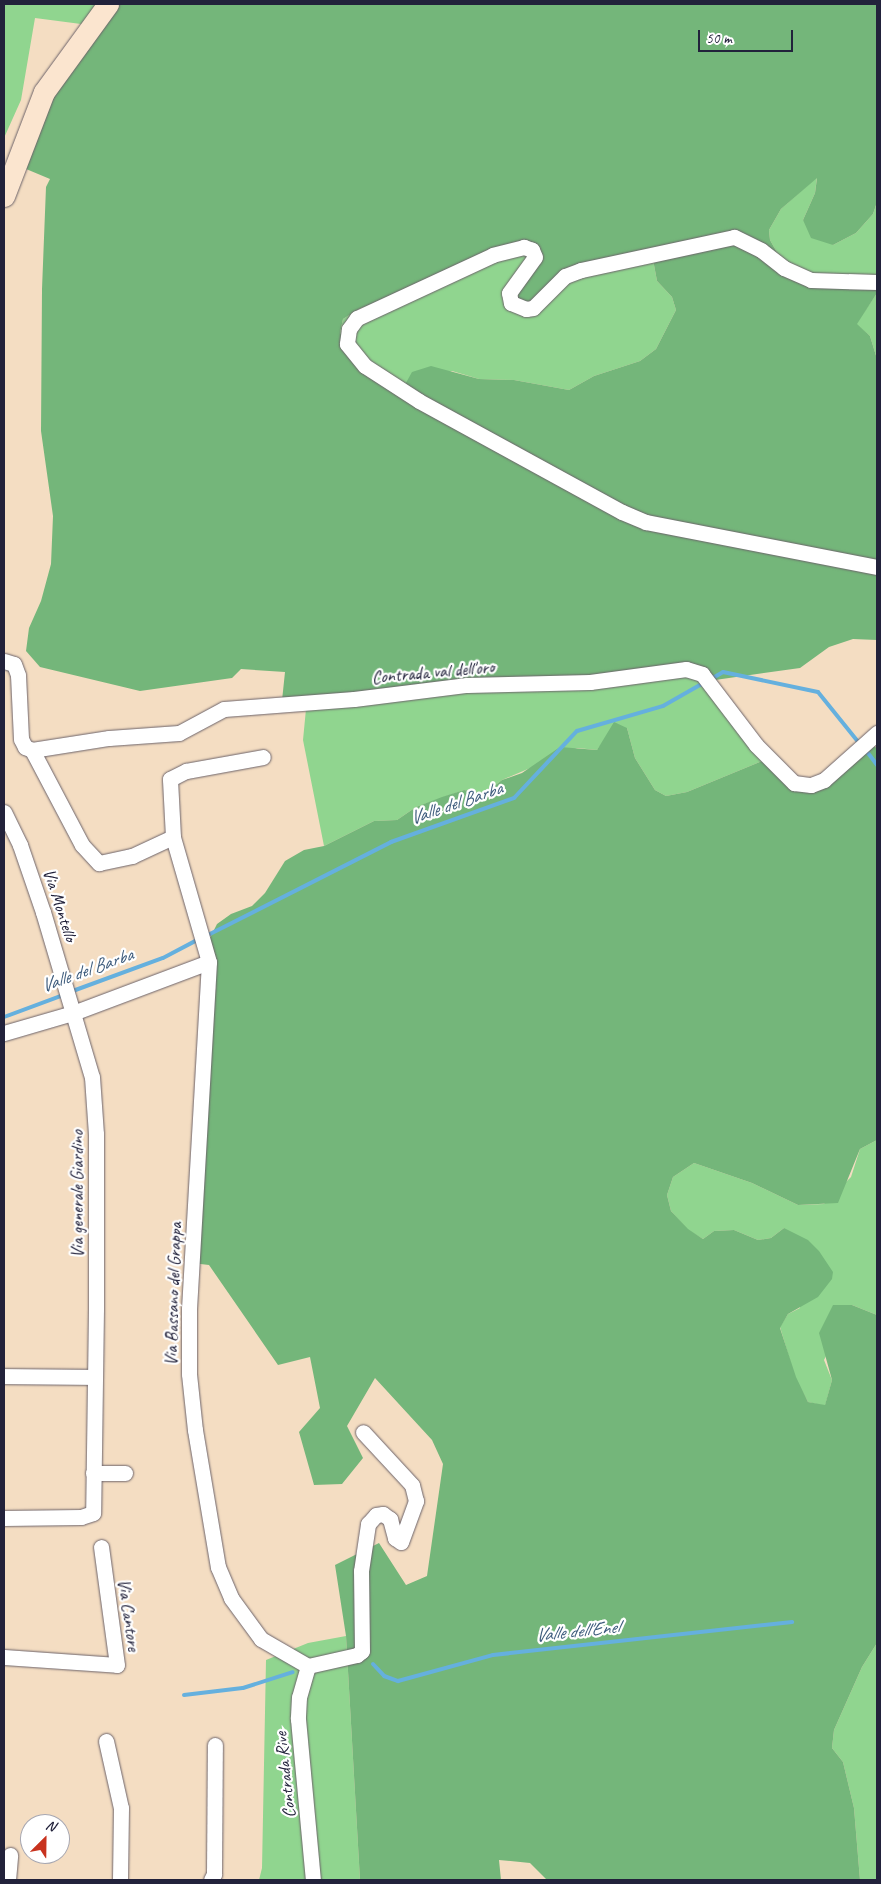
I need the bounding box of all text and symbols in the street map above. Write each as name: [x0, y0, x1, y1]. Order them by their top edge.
scale bar: [701, 20, 796, 52]
text: 50 m: [706, 29, 732, 48]
street label: Contrada val dell'oro: [371, 656, 495, 688]
water label: Valle del Barba: [407, 778, 505, 830]
street label: Via Montello: [38, 866, 82, 944]
water label: Valle del Barba: [38, 944, 136, 998]
street label: Via generale Giardino: [66, 1130, 88, 1258]
street label: Via Bassano del Grappa: [160, 1222, 186, 1366]
street label: Via Cantore: [113, 1577, 145, 1653]
water label: Valle dell'Enel: [534, 1616, 620, 1648]
street label: Contrada Rive: [270, 1731, 300, 1819]
north arrow: [20, 1814, 70, 1864]
text: N: [43, 1816, 58, 1835]

